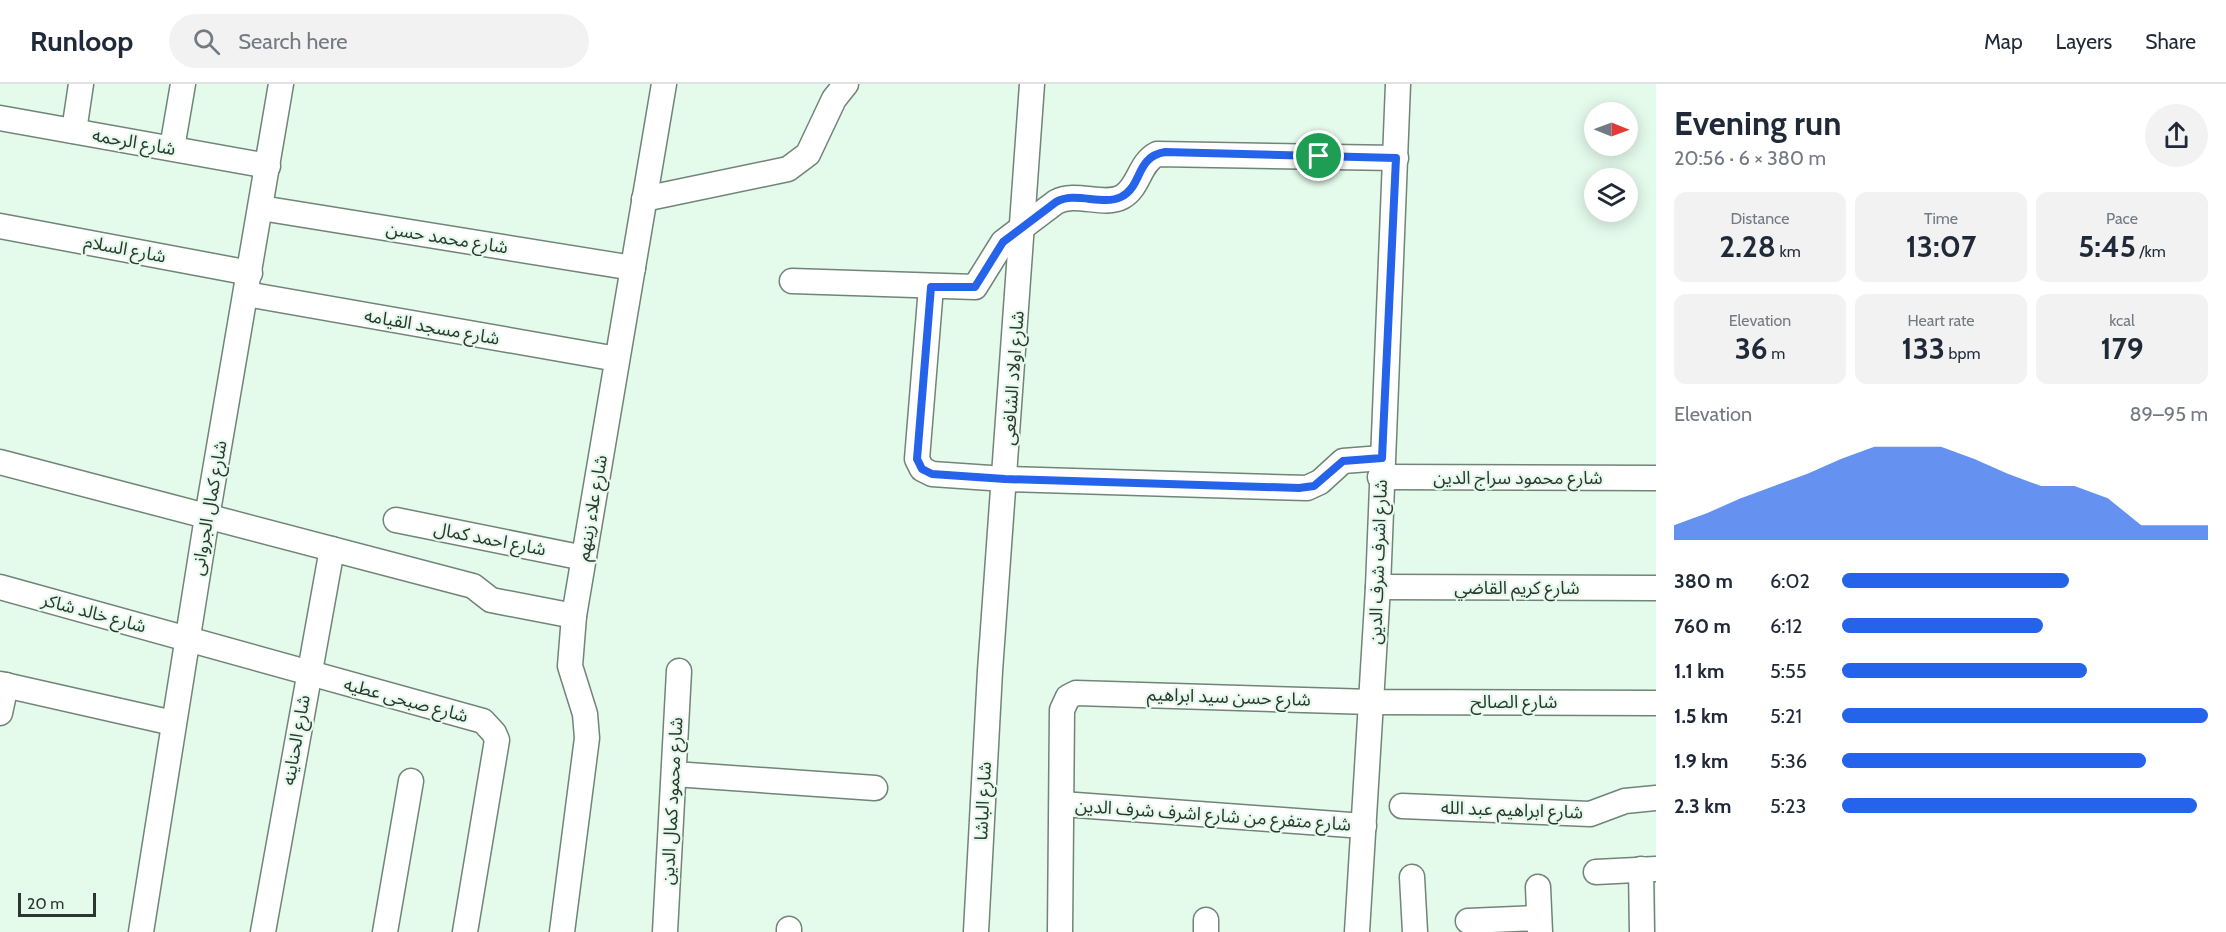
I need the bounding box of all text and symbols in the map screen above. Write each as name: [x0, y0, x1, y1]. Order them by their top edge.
search box: [169, 14, 589, 68]
text: Runloop: [30, 24, 133, 58]
icon: search: [190, 25, 223, 58]
text: Search here: [238, 28, 348, 55]
text: Map: [1984, 29, 2023, 54]
text: Layers: [2056, 29, 2112, 54]
text: Share: [2145, 29, 2196, 54]
north arrow: [1584, 102, 1638, 156]
map controls: [1584, 102, 1638, 222]
text: Evening run: [1674, 103, 1841, 143]
button: share: [2145, 104, 2208, 167]
street label: شارع الرحمه: [90, 124, 177, 163]
pin: [1293, 130, 1344, 181]
icon: arrive: [1302, 139, 1335, 172]
text: 20:56 · 6 × 380 m: [1674, 146, 1826, 170]
button: layers: [1584, 168, 1638, 222]
text: Distance: [1731, 209, 1789, 228]
text: Time: [1924, 209, 1958, 228]
text: Pace: [2106, 209, 2138, 228]
street label: شارع محمد حسن: [384, 218, 510, 261]
text: 2.28: [1719, 228, 1776, 265]
text: 13:07: [1906, 228, 1976, 265]
text: 5:45: [2078, 228, 2136, 265]
street label: شارع السلام: [82, 230, 168, 271]
text: km: [1776, 242, 1801, 261]
text: /km: [2136, 242, 2166, 261]
street label: شارع مسجد القيامه: [362, 304, 501, 353]
street label: شارع اولاد الشافعى: [997, 310, 1032, 446]
text: Elevation: [1729, 311, 1791, 330]
text: Heart rate: [1908, 311, 1974, 330]
text: kcal: [2109, 311, 2135, 330]
text: 36: [1735, 330, 1768, 367]
text: 133: [1902, 330, 1945, 367]
text: 179: [2100, 330, 2144, 367]
text: m: [1768, 344, 1785, 363]
text: bpm: [1945, 344, 1980, 363]
text: Elevation: [1674, 402, 1752, 426]
text: 89–95 m: [2129, 402, 2208, 426]
street label: شارع كمال الجروانى: [186, 439, 235, 578]
street label: شارع علاء زينهم: [572, 453, 615, 563]
street label: شارع محمود سراج الدين: [1433, 467, 1603, 492]
street label: شارع اشرف شرف الدين: [1364, 479, 1395, 645]
street label: شارع احمد كمال: [432, 517, 548, 564]
text: 380 m: [1674, 569, 1733, 593]
text: 6:02: [1770, 569, 1810, 593]
street label: شارع كريم القاضي: [1454, 577, 1580, 602]
street label: شارع خالد شاكر: [38, 588, 149, 640]
text: 760 m: [1674, 614, 1731, 638]
text: 6:12: [1770, 614, 1803, 638]
text: 1.1 km: [1674, 659, 1724, 683]
text: 5:55: [1770, 659, 1807, 683]
street label: شارع صبحى عطيه: [341, 673, 470, 730]
street label: شارع حسن سيد ابراهيم: [1147, 683, 1311, 714]
street label: شارع الصالح: [1471, 691, 1557, 716]
street label: شارع الحناينه: [277, 693, 318, 787]
text: 1.5 km: [1674, 704, 1728, 728]
text: 5:21: [1770, 704, 1802, 728]
street label: شارع محمود كمال الدين: [657, 716, 690, 886]
text: 1.9 km: [1674, 749, 1728, 773]
text: 5:36: [1770, 749, 1807, 773]
street label: شارع الباشا: [970, 761, 999, 841]
street label: شارع متفرع من شارع اشرف شرف الدين: [1074, 794, 1352, 839]
text: 2.3 km: [1674, 794, 1731, 818]
text: 5:23: [1770, 794, 1806, 818]
street label: شارع ابراهيم عبد الله: [1440, 797, 1584, 826]
scale bar: [18, 890, 96, 918]
text: 20 m: [27, 894, 64, 913]

